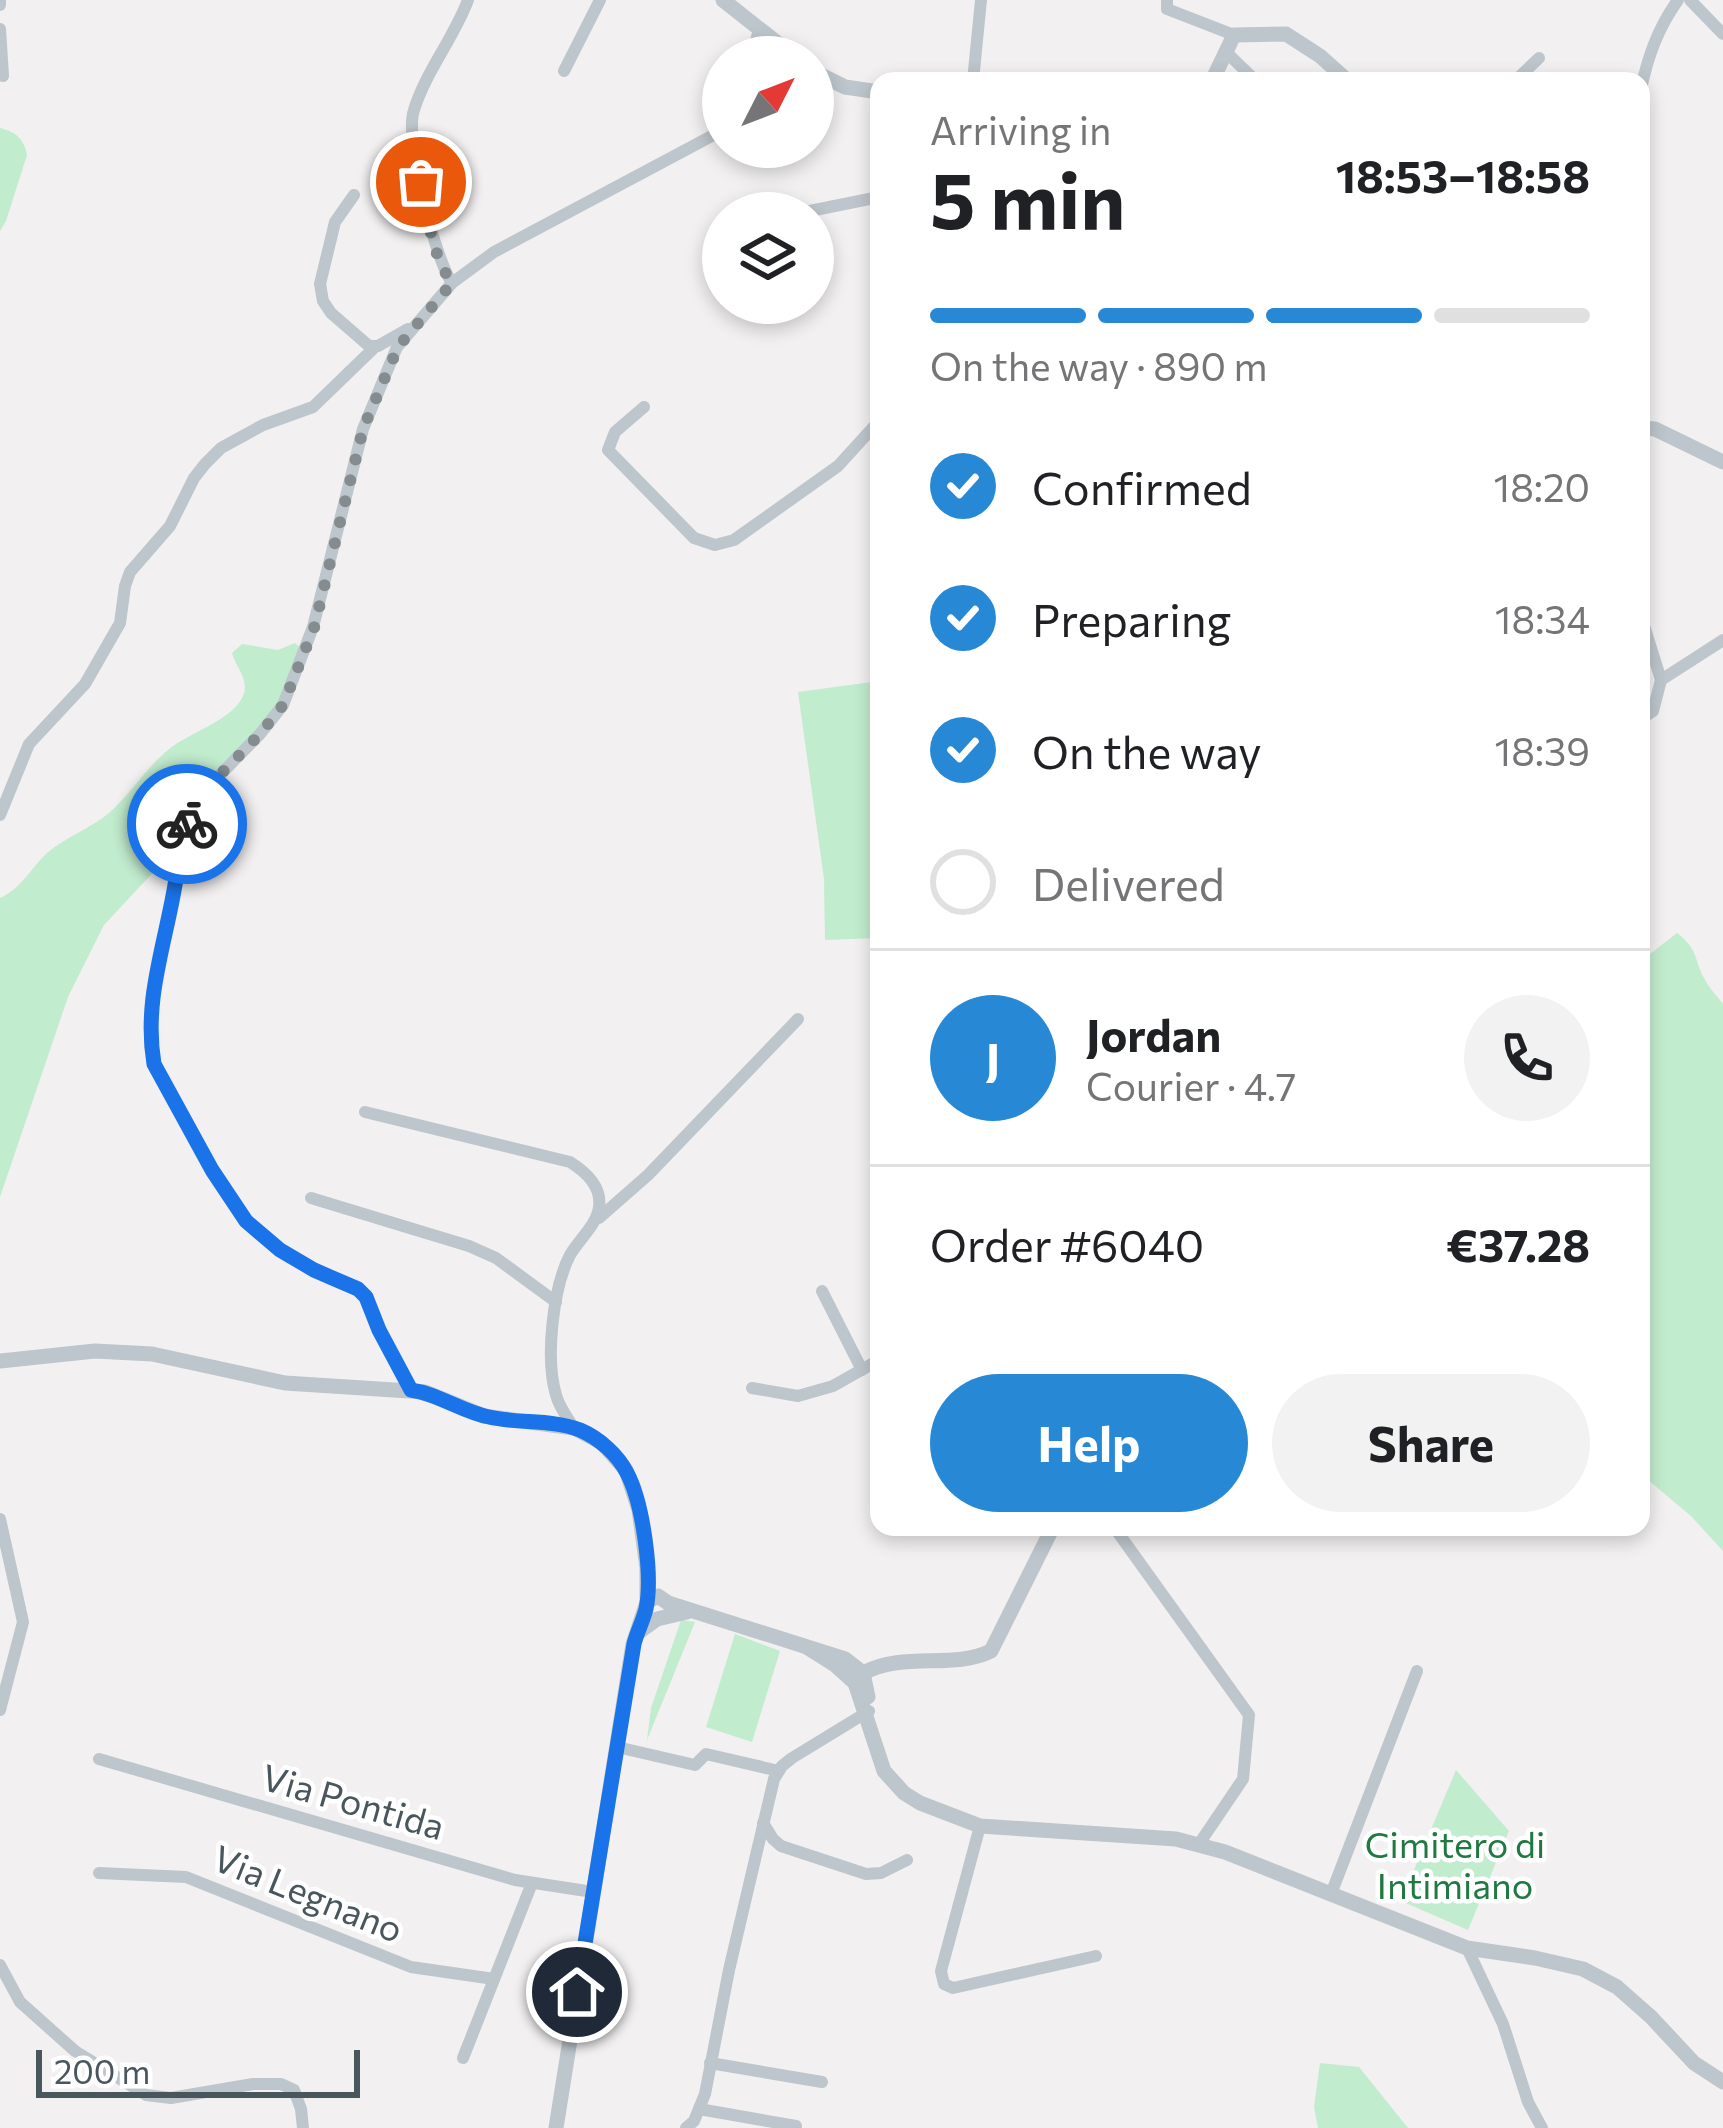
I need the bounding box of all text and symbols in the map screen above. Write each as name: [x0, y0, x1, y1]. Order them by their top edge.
north arrow: [702, 36, 834, 168]
map controls: [702, 36, 834, 324]
text: Arriving in: [930, 105, 1111, 153]
pin: [370, 131, 472, 233]
text: 18:53–18:58: [1336, 147, 1590, 202]
icon: bag: [388, 149, 454, 215]
text: 5 min: [930, 150, 1125, 245]
button: layers: [702, 192, 834, 324]
text: On the way · 890 m: [930, 341, 1267, 389]
icon: check: [930, 453, 996, 519]
text: Confirmed: [1032, 459, 1252, 514]
text: 18:20: [1493, 462, 1590, 510]
icon: check: [930, 585, 996, 651]
text: Preparing: [1032, 591, 1231, 646]
text: 18:34: [1495, 594, 1590, 642]
icon: check: [930, 717, 996, 783]
text: On the way: [1032, 723, 1262, 778]
text: 18:39: [1495, 726, 1590, 774]
courier: [127, 764, 247, 884]
icon: bike: [154, 791, 220, 857]
text: Delivered: [1032, 855, 1225, 910]
button: phone: [1464, 995, 1590, 1121]
text: Jordan: [1086, 1006, 1221, 1061]
text: J: [986, 1030, 1000, 1085]
text: Courier · 4.7: [1086, 1061, 1296, 1109]
text: Order #6040: [930, 1216, 1204, 1271]
text: €37.28: [1446, 1216, 1590, 1271]
button: Help: [930, 1374, 1248, 1512]
button: Share: [1272, 1374, 1590, 1512]
street label: Via Pontida: [257, 1753, 450, 1847]
park label: Cimitero di Intimiano: [1365, 1821, 1545, 1906]
street label: Via Legnano: [208, 1834, 410, 1950]
pin: [526, 1941, 628, 2043]
icon: home: [544, 1959, 610, 2025]
scale bar: [36, 2044, 360, 2097]
text: 200 m: [54, 2050, 150, 2091]

